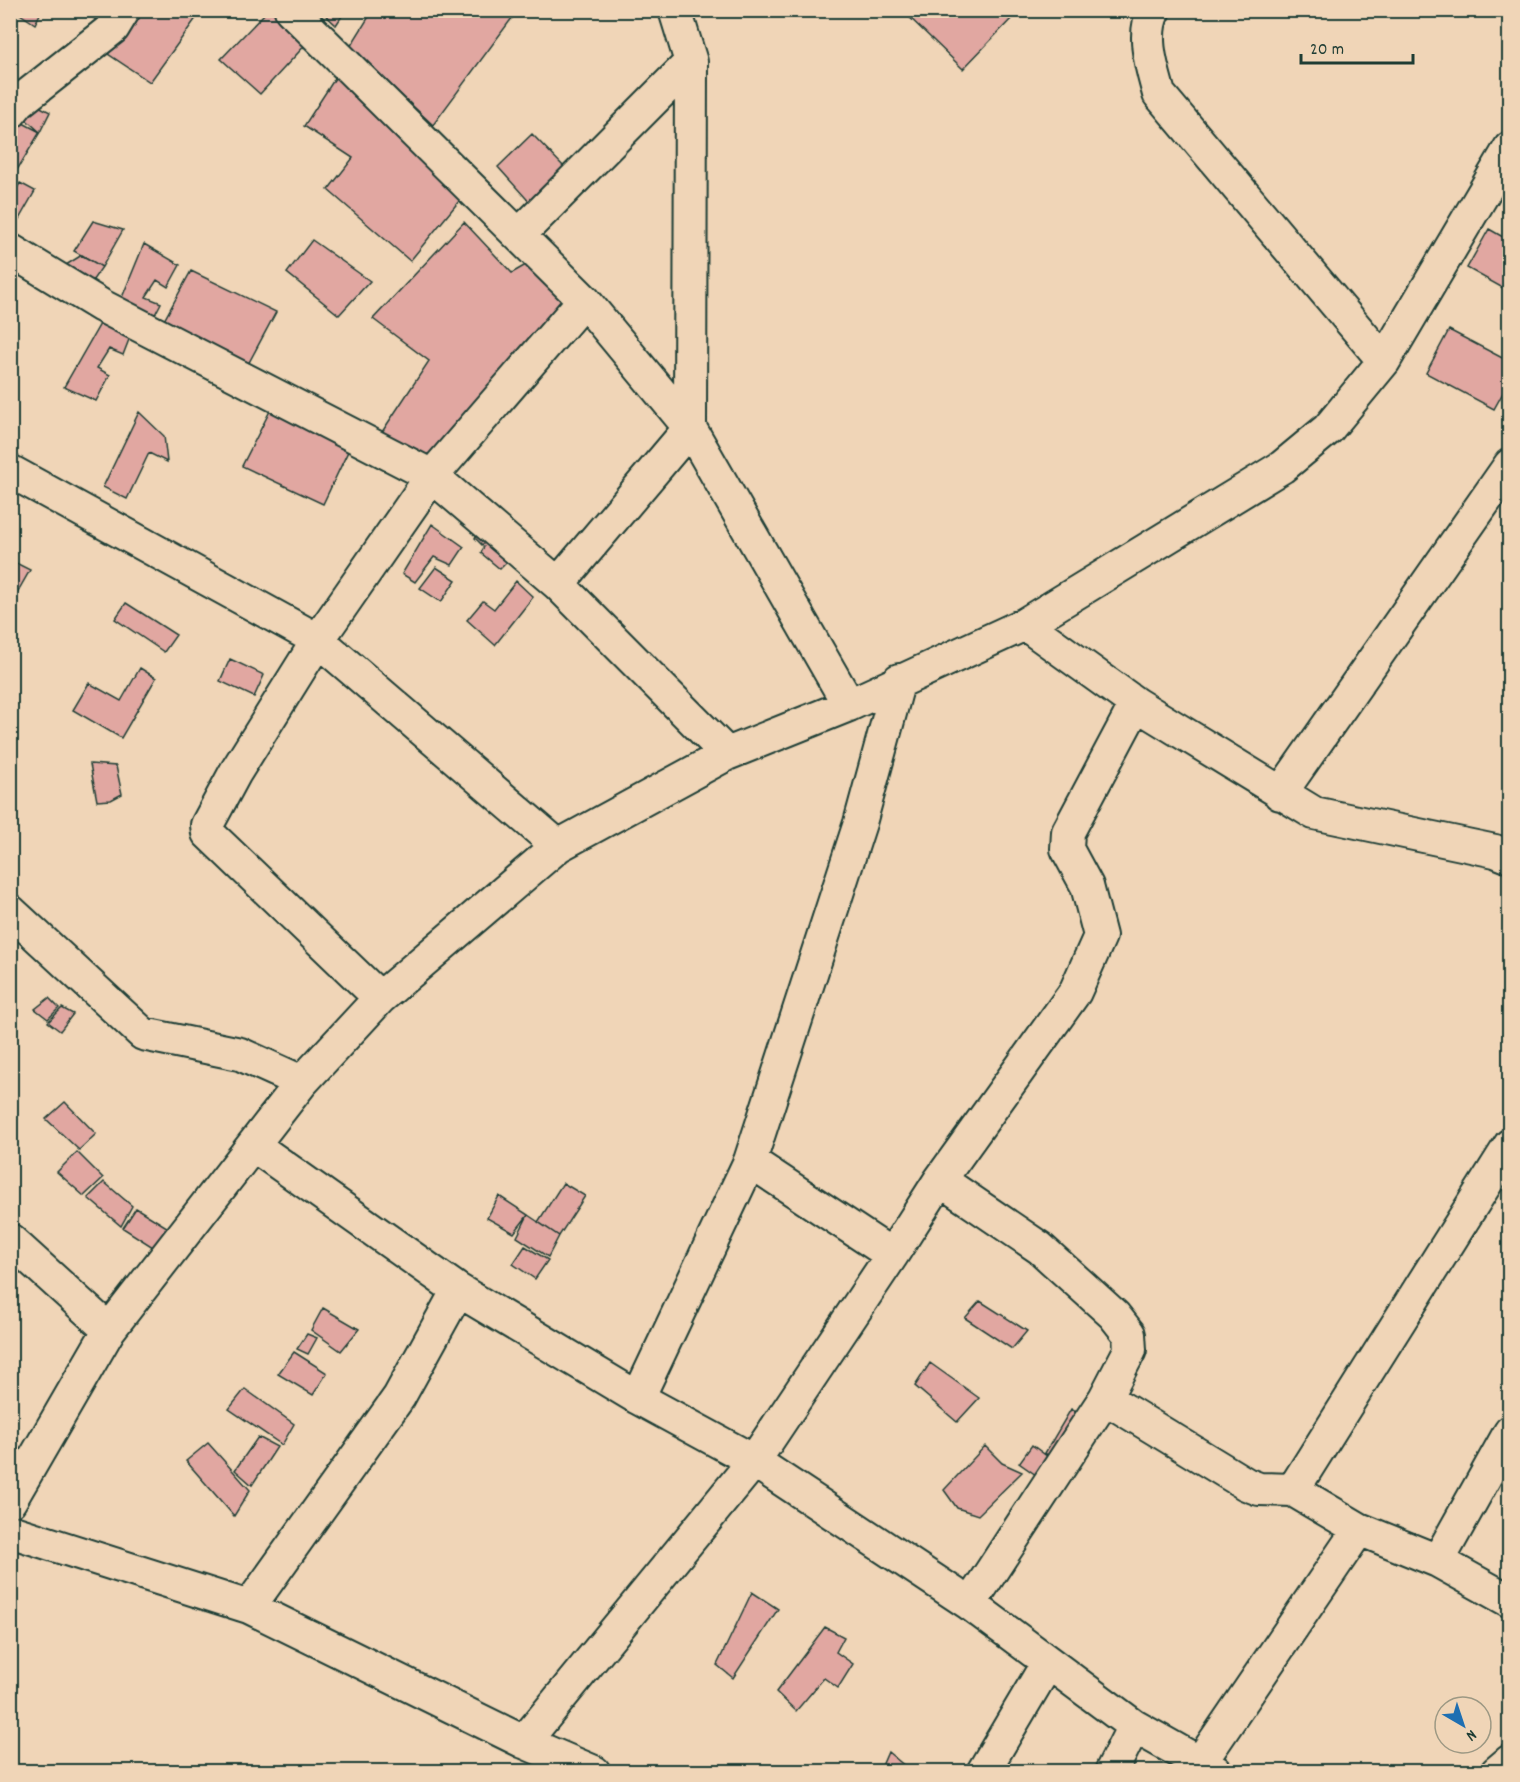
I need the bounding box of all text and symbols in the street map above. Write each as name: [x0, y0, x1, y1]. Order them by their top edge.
scale bar: [1301, 27, 1414, 65]
text: 20 m: [1310, 38, 1344, 63]
north arrow: [1433, 1695, 1493, 1755]
text: N: [1460, 1723, 1481, 1746]

